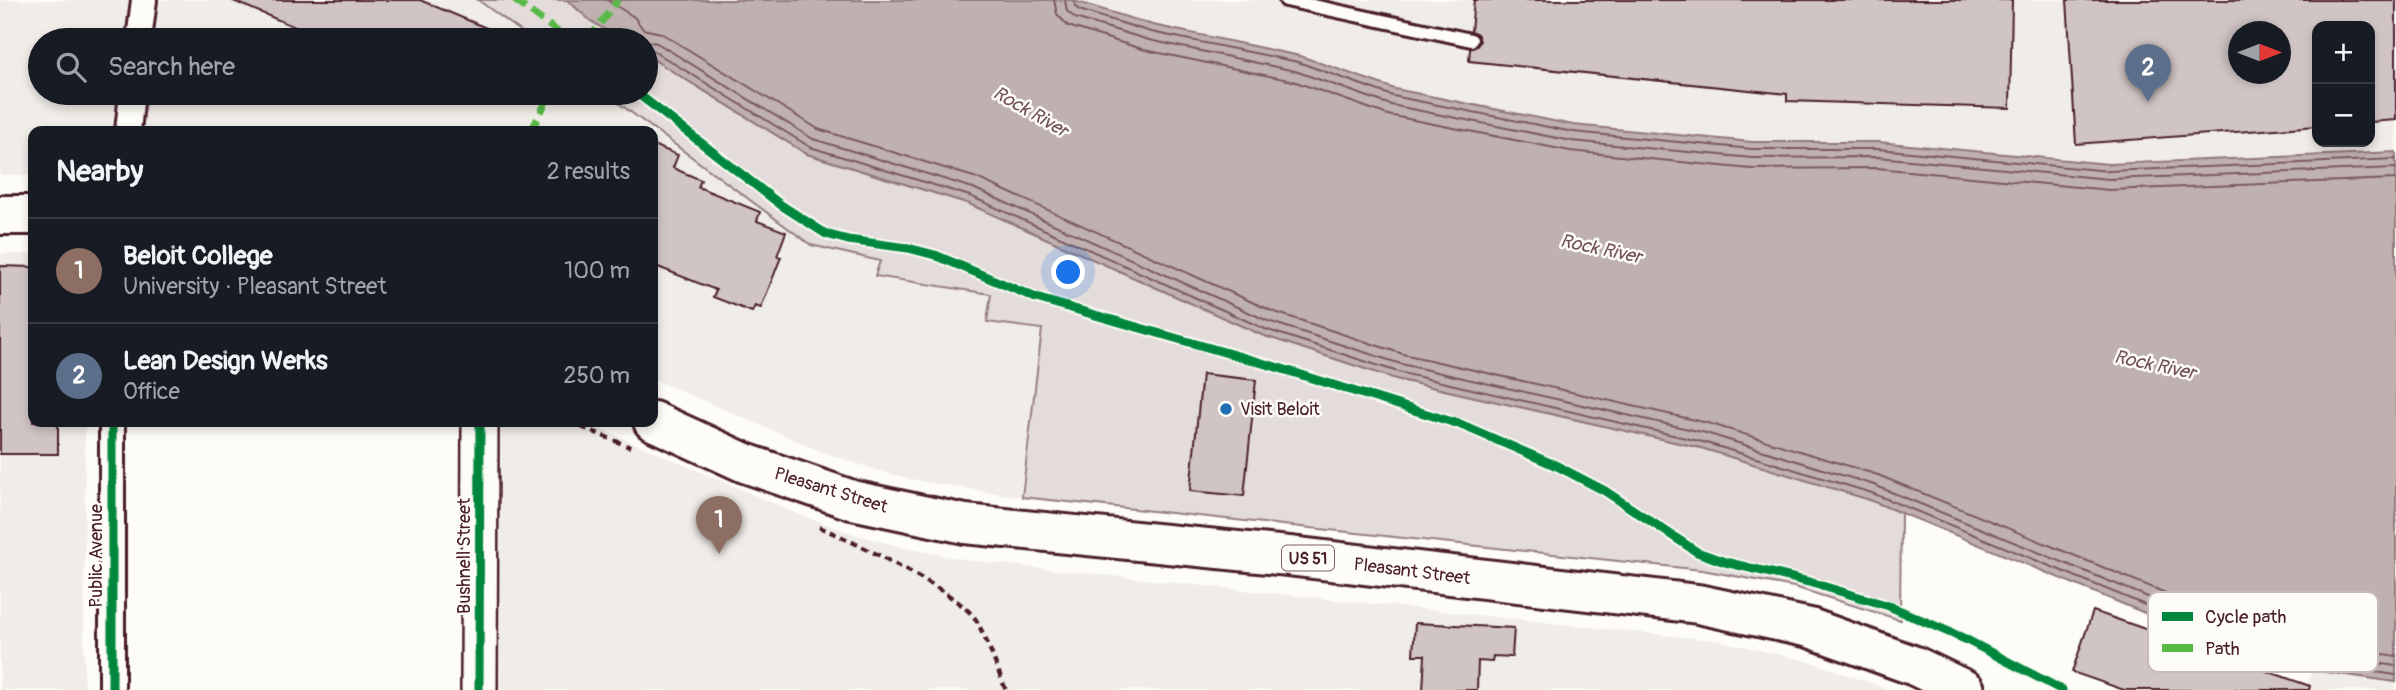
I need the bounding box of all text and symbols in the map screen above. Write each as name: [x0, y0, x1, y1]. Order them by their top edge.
north arrow: [2228, 21, 2291, 84]
map controls: [2312, 21, 2375, 147]
button: +: [2312, 21, 2375, 84]
search box: [28, 28, 658, 105]
pin: 2: [2125, 44, 2171, 102]
icon: search: [52, 48, 90, 86]
text: Search here: [108, 51, 235, 83]
water label: Rock River: [989, 81, 1074, 144]
button: −: [2312, 84, 2375, 147]
text: Nearby: [56, 153, 143, 190]
text: 2 results: [547, 157, 630, 186]
water label: Rock River: [1558, 229, 1646, 270]
text: Beloit College: [123, 240, 273, 272]
your location: [1051, 255, 1085, 289]
text: 1: [75, 256, 84, 285]
text: 100 m: [564, 256, 630, 285]
text: University · Pleasant Street: [123, 272, 387, 301]
text: Lean Design Werks: [123, 345, 328, 377]
water label: Rock River: [2112, 345, 2200, 386]
text: 2: [73, 361, 85, 390]
text: 250 m: [564, 361, 630, 390]
text: Office: [123, 377, 180, 406]
place label: Visit Beloit: [1240, 398, 1321, 421]
marker: Visit Beloit: [1218, 401, 1234, 417]
street label: Pleasant Street: [771, 462, 891, 519]
pin: 1: [696, 496, 742, 554]
street label: Bushnell Street: [453, 497, 476, 614]
street label: Public Avenue: [85, 504, 108, 608]
road number: US 51: [1282, 545, 1334, 570]
street label: Pleasant Street: [1352, 553, 1472, 590]
legend: [2148, 592, 2378, 672]
text: Cycle path: [2205, 605, 2286, 629]
text: Path: [2205, 637, 2240, 661]

